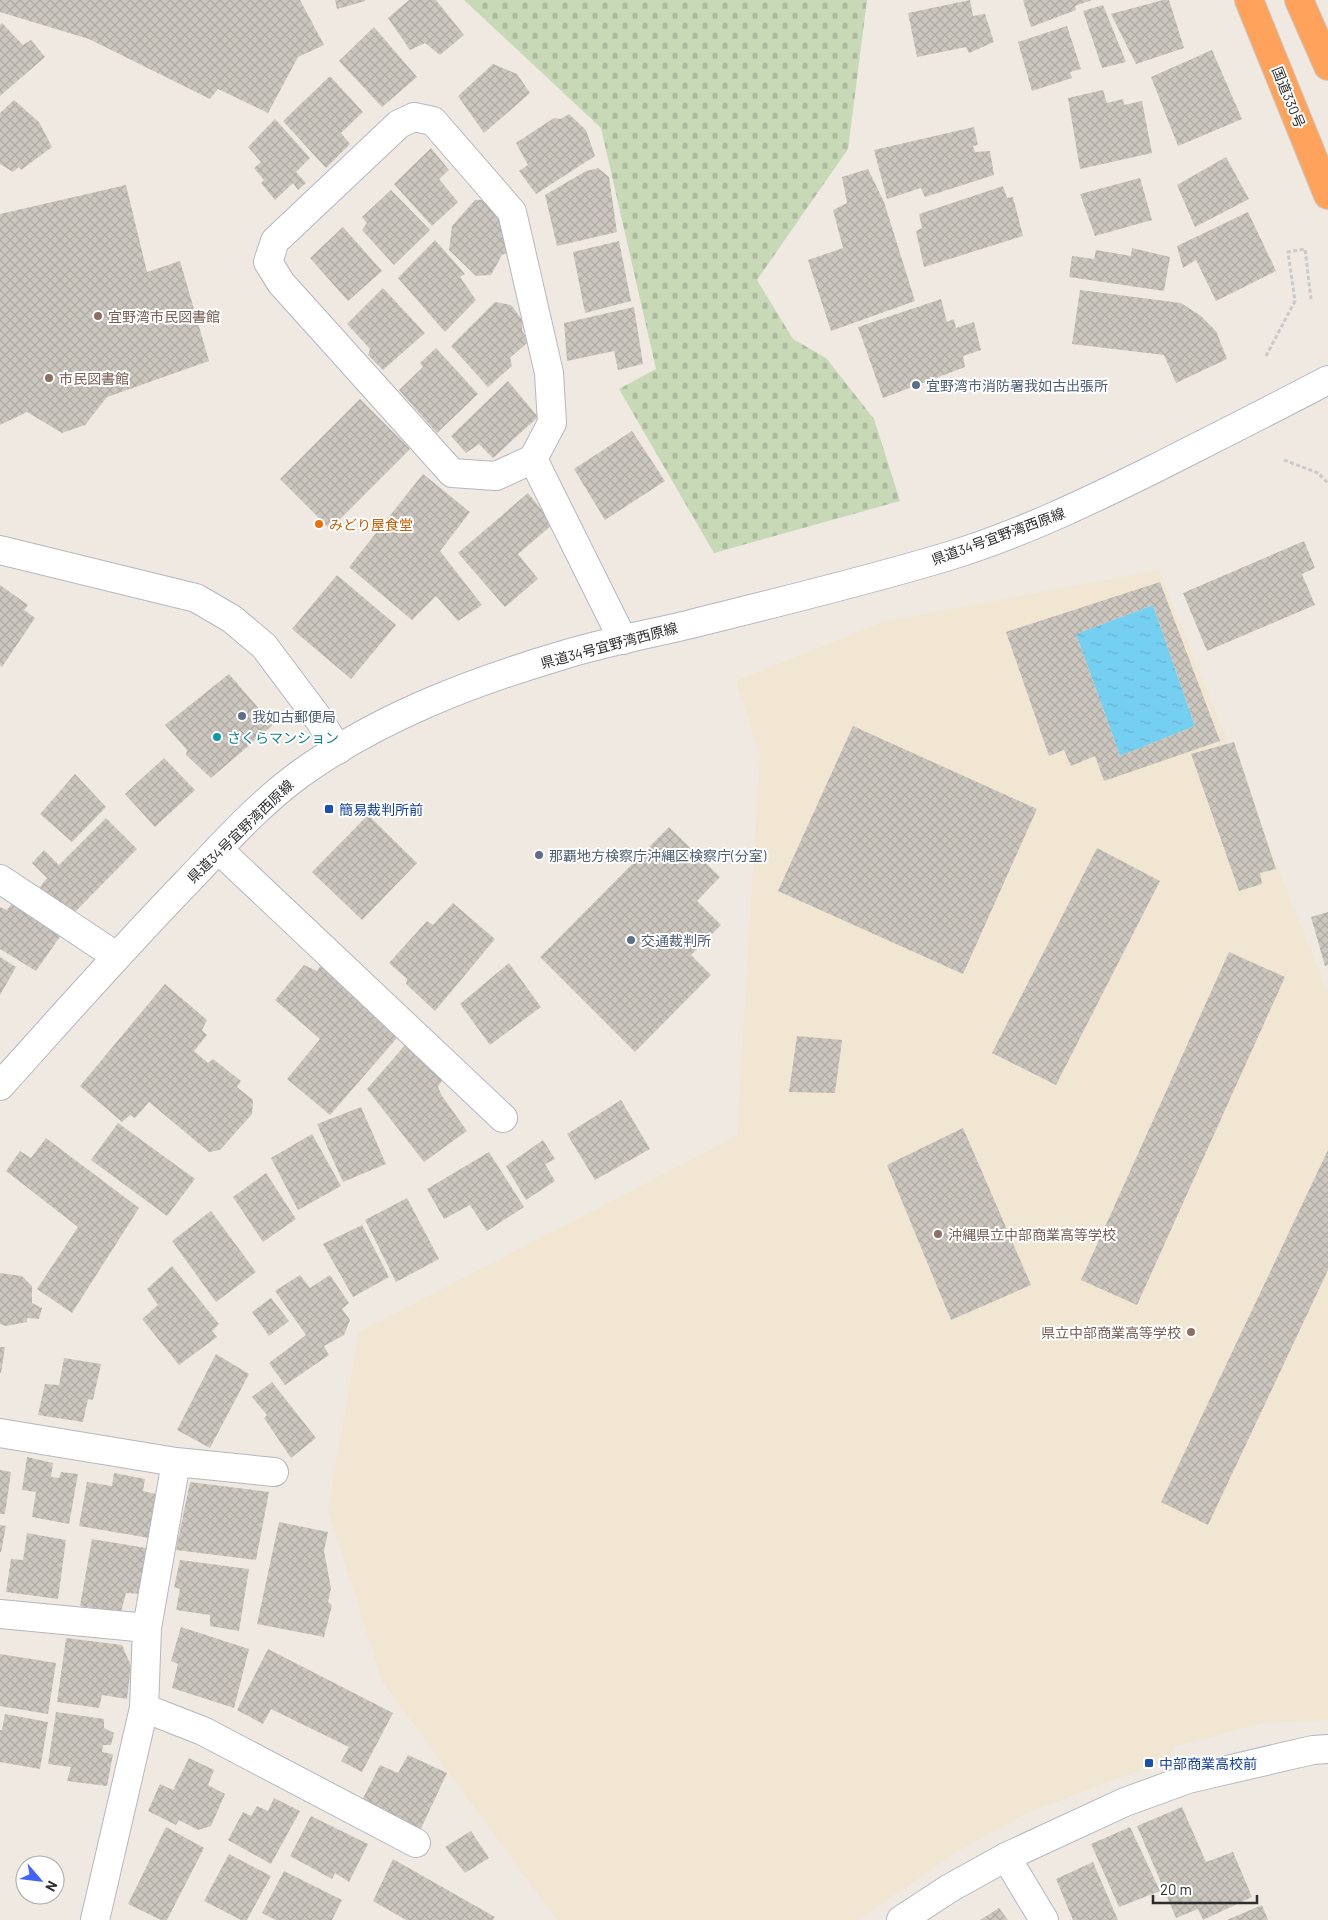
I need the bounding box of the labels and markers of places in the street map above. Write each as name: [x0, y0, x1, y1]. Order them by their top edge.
place label: 宜野湾市民図書館: [108, 308, 220, 325]
marker: 宜野湾市民図書館: [92, 310, 104, 322]
place label: 市民図書館: [59, 370, 129, 387]
marker: 市民図書館: [43, 372, 55, 384]
place label: 宜野湾市消防署我如古出張所: [926, 377, 1108, 394]
marker: 宜野湾市消防署我如古出張所: [910, 379, 922, 391]
place label: みどり屋食堂: [329, 516, 413, 533]
marker: みどり屋食堂: [313, 518, 325, 530]
place label: 我如古郵便局: [252, 708, 336, 725]
marker: 我如古郵便局: [236, 710, 248, 722]
place label: さくらマンション: [227, 729, 339, 746]
marker: さくらマンション: [211, 731, 223, 743]
place label: 簡易裁判所前: [339, 801, 423, 818]
marker: 簡易裁判所前: [323, 803, 335, 815]
place label: 那覇地方検察庁沖縄区検察庁(分室): [549, 847, 767, 864]
marker: 那覇地方検察庁沖縄区検察庁(分室): [533, 849, 545, 861]
place label: 交通裁判所: [641, 932, 711, 949]
marker: 交通裁判所: [625, 934, 637, 946]
place label: 沖縄県立中部商業高等学校: [948, 1226, 1116, 1243]
marker: 沖縄県立中部商業高等学校: [932, 1228, 944, 1240]
place label: 県立中部商業高等学校: [1041, 1324, 1181, 1341]
marker: 県立中部商業高等学校: [1185, 1326, 1197, 1338]
place label: 中部商業高校前: [1159, 1755, 1257, 1772]
marker: 中部商業高校前: [1143, 1757, 1155, 1769]

